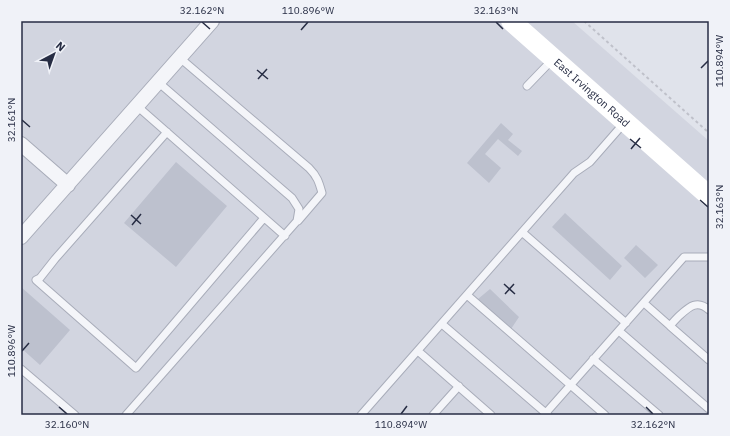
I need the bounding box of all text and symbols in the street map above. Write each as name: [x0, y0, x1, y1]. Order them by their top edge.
text: 32.162°N: [180, 4, 224, 17]
text: 110.896°W: [282, 4, 334, 17]
text: 32.163°N: [474, 4, 518, 17]
north arrow: [34, 34, 74, 74]
text: 110.894°W: [713, 35, 726, 87]
text: N: [53, 39, 68, 54]
street label: East Irvington Road: [551, 55, 633, 130]
text: 32.161°N: [5, 98, 18, 142]
text: 32.163°N: [713, 185, 726, 229]
text: 110.896°W: [5, 325, 18, 377]
text: 32.160°N: [45, 418, 89, 431]
text: 110.894°W: [375, 418, 427, 431]
text: 32.162°N: [631, 418, 675, 431]

